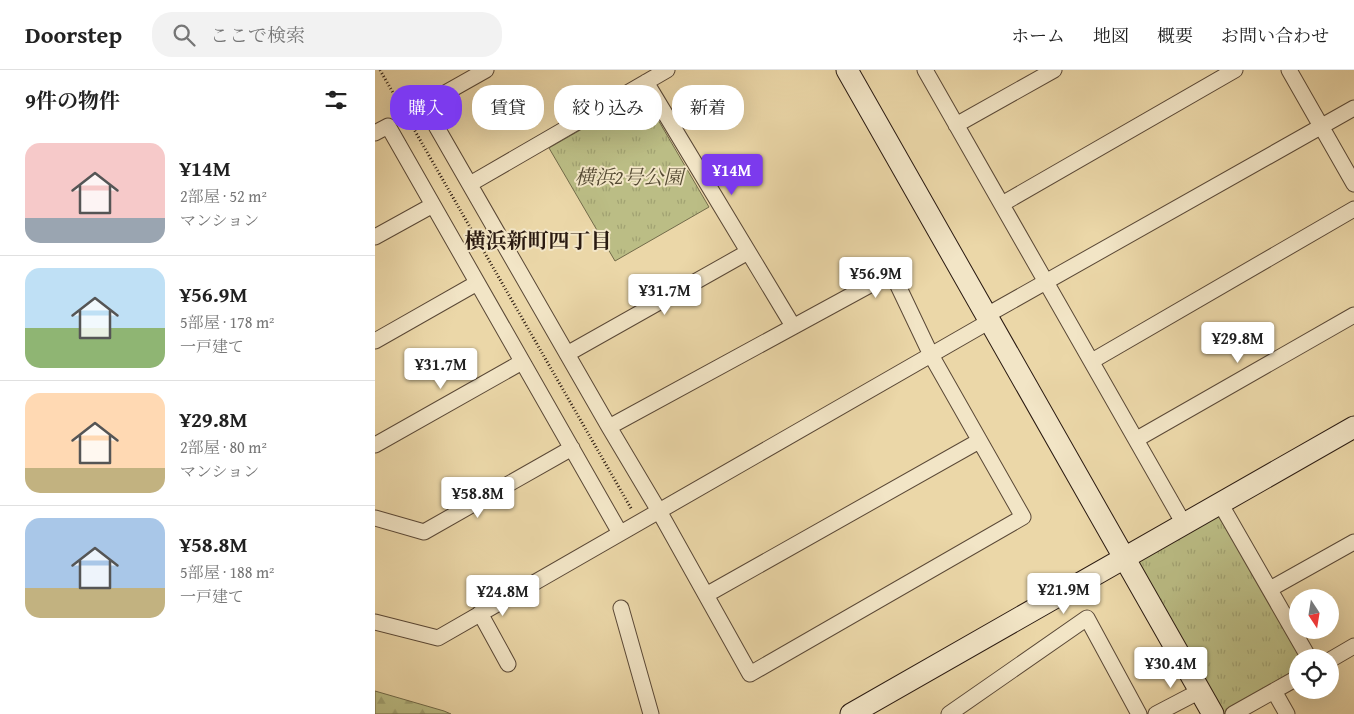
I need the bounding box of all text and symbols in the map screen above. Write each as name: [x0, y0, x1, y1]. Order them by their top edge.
search box: [152, 12, 502, 57]
text: Doorstep: [25, 17, 122, 52]
icon: search: [170, 21, 198, 49]
text: ここで検索: [210, 21, 305, 49]
text: ホーム: [1011, 22, 1065, 49]
text: 地図: [1093, 22, 1129, 49]
text: 概要: [1157, 22, 1193, 49]
text: お問い合わせ: [1221, 22, 1329, 49]
text: 9件の物件: [25, 85, 120, 116]
chip: 購入: [390, 85, 462, 130]
chip: 賃貸: [472, 85, 544, 130]
chip: 絞り込み: [554, 85, 662, 130]
chip: 新着: [672, 85, 744, 130]
icon: filters: [322, 86, 350, 114]
text: ¥14M: [180, 153, 231, 184]
pin: ¥14M: [702, 154, 762, 196]
text: ¥14M: [713, 158, 751, 182]
park label: 横浜2号公園: [575, 162, 686, 191]
icon: home: [65, 163, 125, 223]
text: 2部屋 · 52 m²: [180, 184, 267, 208]
text: マンション: [180, 208, 259, 232]
district label: 横浜新町四丁目: [465, 225, 612, 256]
pin: ¥56.9M: [835, 256, 917, 299]
text: ¥56.9M: [850, 261, 902, 285]
pin: ¥31.7M: [624, 274, 706, 316]
text: ¥31.7M: [639, 278, 691, 302]
text: ¥56.9M: [180, 279, 248, 310]
icon: home: [65, 288, 125, 348]
text: 5部屋 · 178 m²: [180, 310, 275, 334]
pin: ¥29.8M: [1197, 322, 1279, 364]
text: ¥29.8M: [1212, 326, 1264, 350]
text: 一戸建て: [180, 334, 244, 358]
pin: ¥31.7M: [400, 348, 482, 390]
text: ¥31.7M: [415, 352, 467, 376]
text: ¥29.8M: [180, 404, 248, 435]
icon: home: [65, 413, 125, 473]
text: 2部屋 · 80 m²: [180, 435, 267, 459]
text: マンション: [180, 459, 259, 483]
pin: ¥58.8M: [437, 476, 519, 519]
text: ¥58.8M: [452, 481, 504, 505]
text: ¥58.8M: [180, 529, 248, 560]
icon: home: [65, 538, 125, 598]
text: 5部屋 · 188 m²: [180, 560, 275, 584]
pin: ¥21.9M: [1023, 572, 1105, 615]
pin: ¥24.8M: [462, 574, 544, 617]
text: ¥21.9M: [1038, 577, 1090, 601]
text: ¥24.8M: [477, 579, 529, 603]
text: 一戸建て: [180, 584, 244, 608]
north arrow: [1289, 589, 1339, 639]
map controls: [1289, 589, 1339, 699]
pin: ¥30.4M: [1130, 646, 1212, 689]
button: locate: [1289, 649, 1339, 699]
text: ¥30.4M: [1145, 651, 1197, 675]

